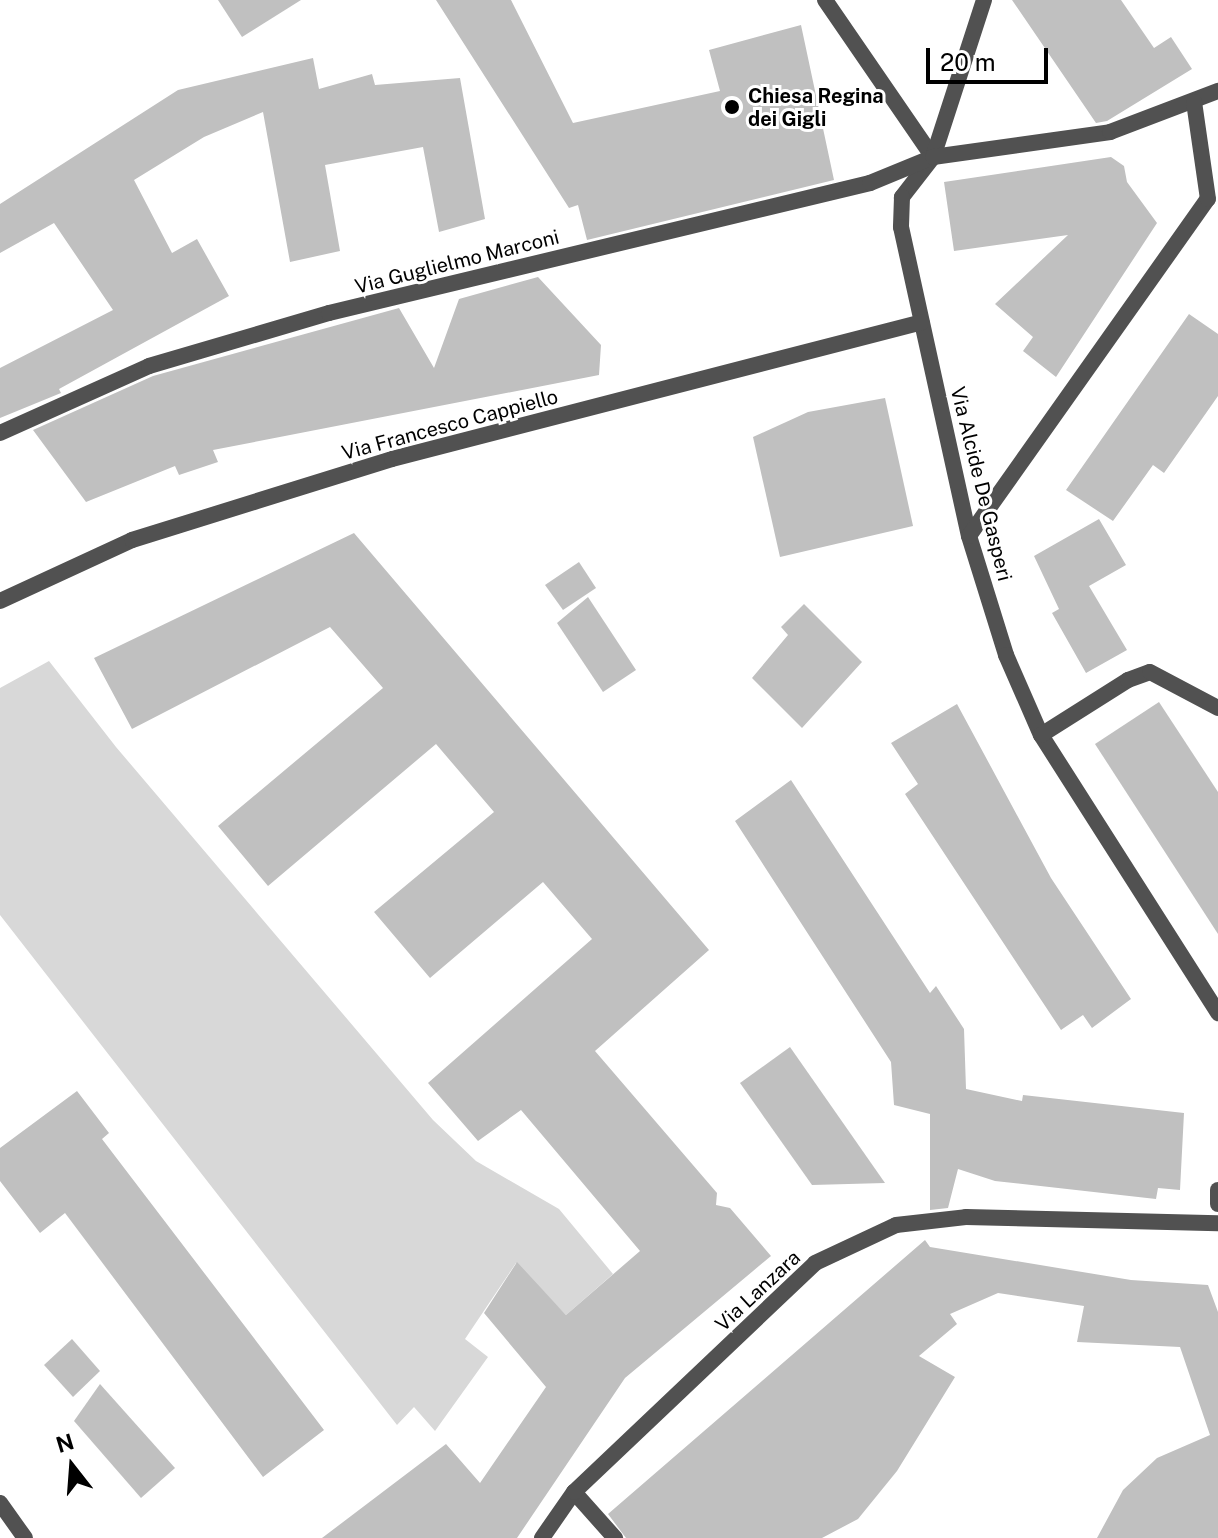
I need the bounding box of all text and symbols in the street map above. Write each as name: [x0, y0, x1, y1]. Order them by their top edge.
scale bar: [930, 32, 1052, 82]
text: 20 m: [940, 48, 996, 76]
place label: Chiesa Regina dei Gigli: [748, 84, 884, 131]
marker: Chiesa Regina dei Gigli: [723, 98, 741, 116]
street label: Via Guglielmo Marconi: [352, 225, 562, 299]
street label: Via Alcide De Gasperi: [945, 384, 1017, 584]
street label: Via Francesco Cappiello: [339, 385, 561, 465]
street label: Via Lanzara: [711, 1246, 805, 1336]
north arrow: [32, 1426, 112, 1506]
text: N: [53, 1428, 77, 1458]

